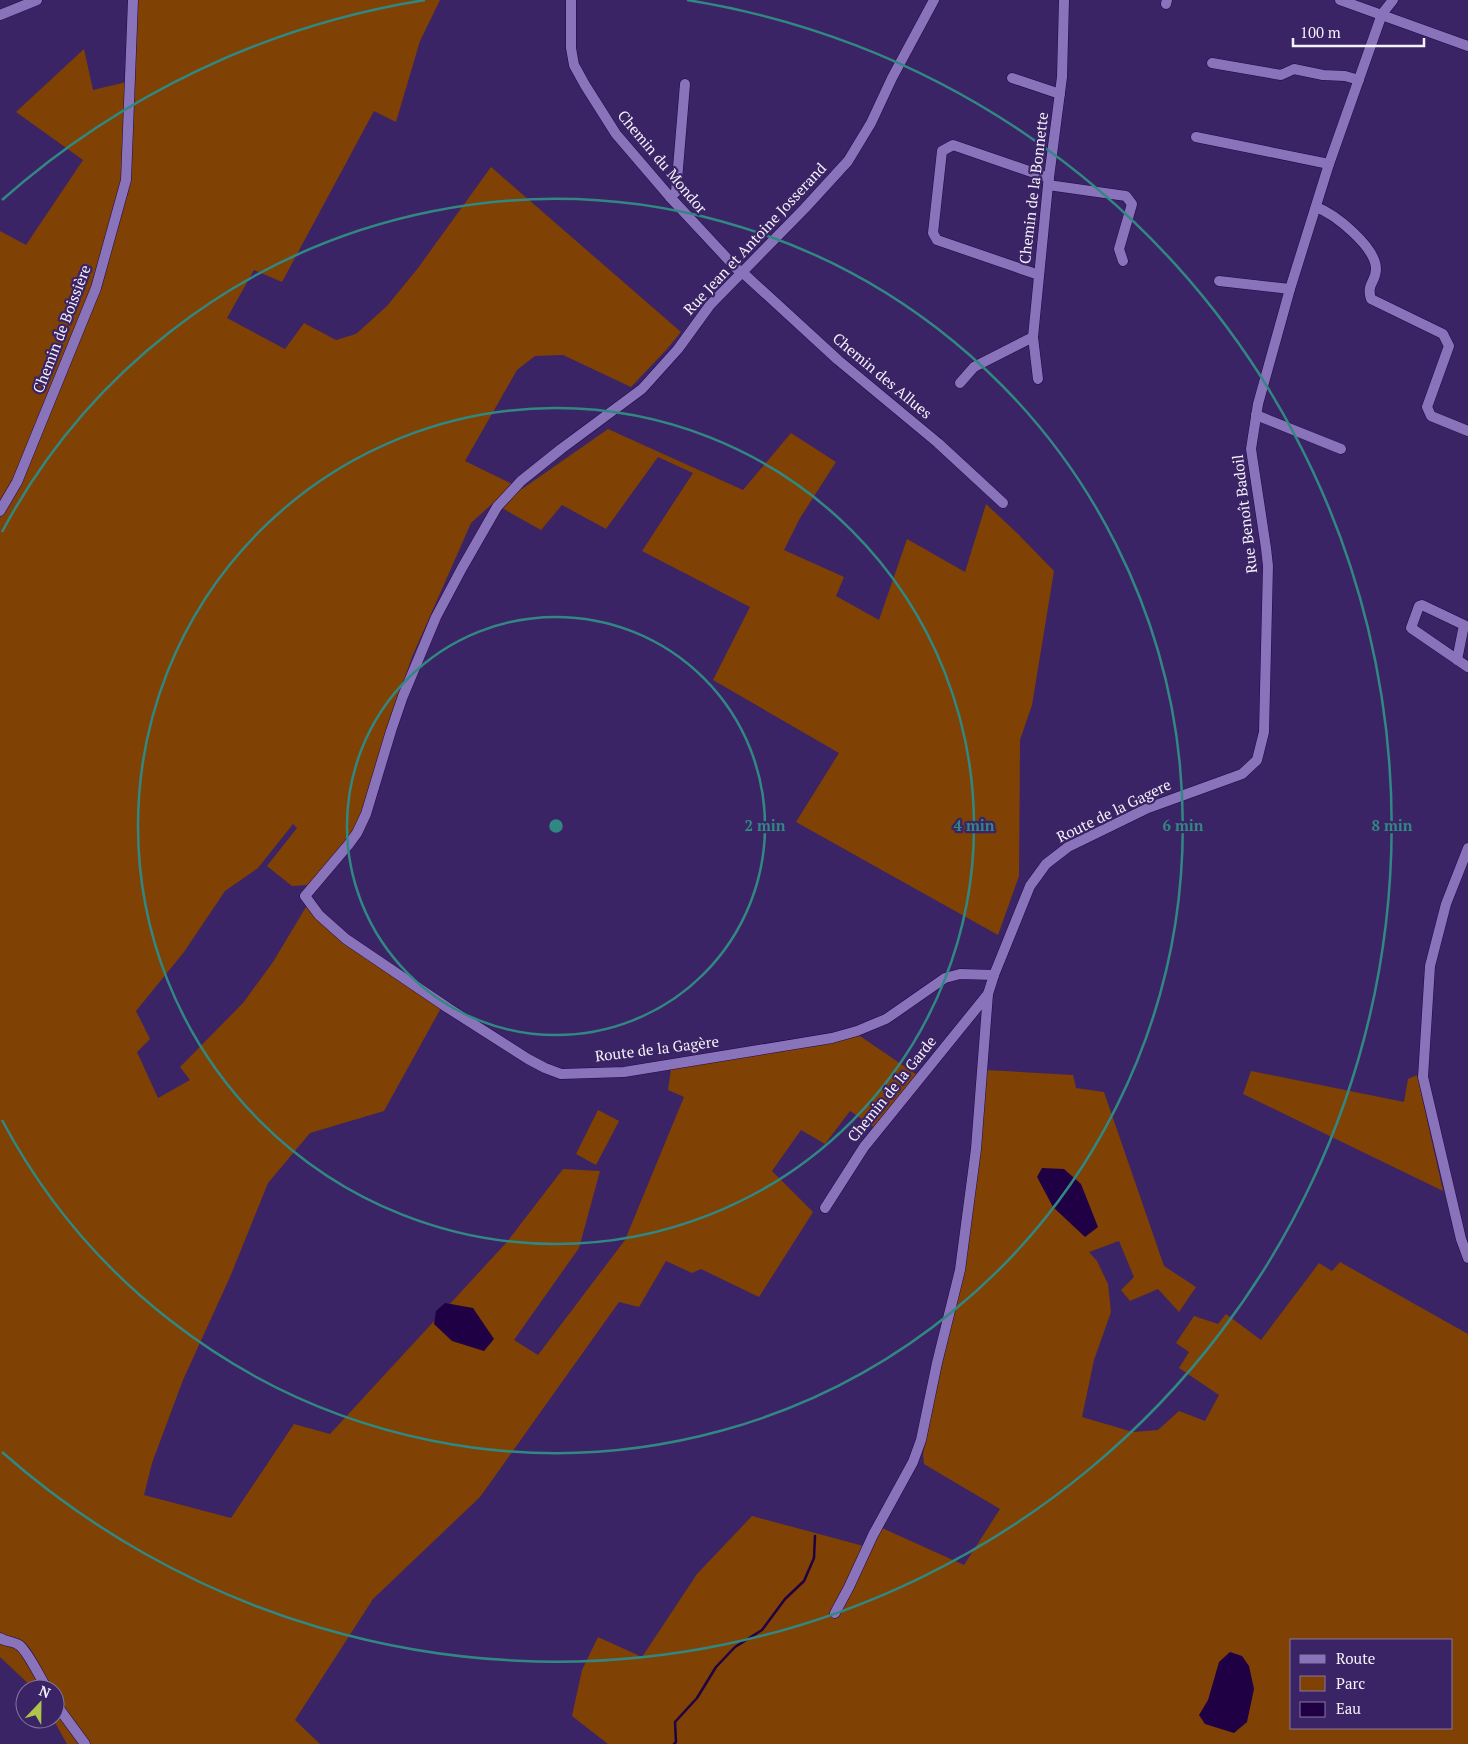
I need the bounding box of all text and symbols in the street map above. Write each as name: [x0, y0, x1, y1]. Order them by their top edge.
scale bar: [1293, 15, 1424, 47]
text: 100 m: [1300, 22, 1341, 42]
street label: Chemin du Mondor: [614, 105, 712, 217]
street label: Chemin de la Bonnette: [1014, 111, 1052, 265]
street label: Rue Jean et Antoine Josserand: [678, 158, 830, 319]
street label: Chemin de Boissière: [27, 262, 95, 396]
street label: Chemin des Allues: [829, 328, 936, 423]
street label: Rue Benoît Badoil: [1227, 454, 1261, 575]
street label: Route de la Gagere: [1053, 774, 1174, 846]
text: 2 min: [744, 815, 786, 835]
text: 4 min: [953, 815, 995, 835]
text: 6 min: [1162, 815, 1204, 835]
text: 8 min: [1371, 815, 1413, 835]
centre of rings: [547, 817, 565, 835]
street label: Route de la Gagère: [594, 1030, 720, 1066]
street label: Chemin de la Garde: [842, 1031, 940, 1145]
legend: [1290, 1639, 1453, 1729]
text: Route: [1336, 1648, 1375, 1668]
text: Parc: [1336, 1673, 1365, 1693]
north arrow: [15, 1679, 65, 1729]
text: N: [37, 1681, 54, 1702]
text: Eau: [1336, 1698, 1361, 1718]

